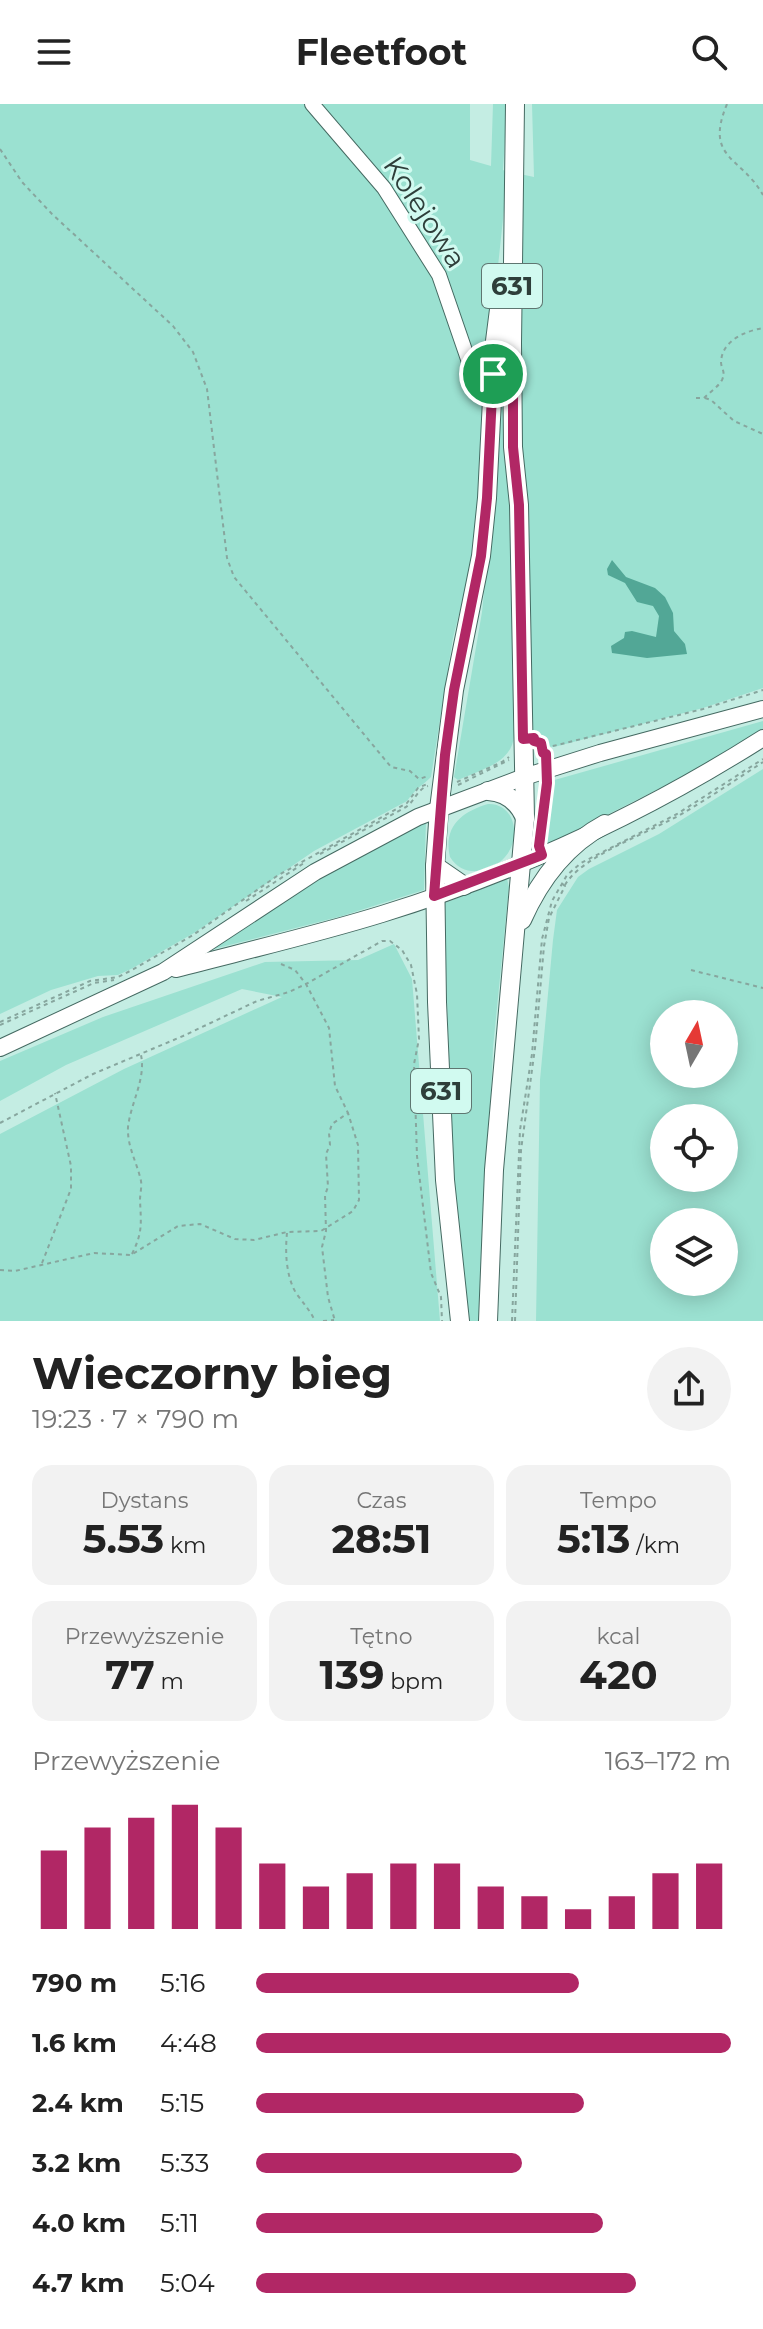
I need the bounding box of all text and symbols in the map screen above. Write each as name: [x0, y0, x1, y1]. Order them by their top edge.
icon: menu: [32, 30, 76, 74]
text: Fleetfoot: [296, 30, 467, 74]
icon: search: [687, 30, 731, 74]
street label: Kolejowa: [376, 150, 474, 274]
road number: 631: [482, 264, 542, 308]
pin: [459, 340, 527, 408]
icon: arrive: [471, 352, 515, 396]
north arrow: [650, 1000, 738, 1088]
map controls: [650, 1000, 738, 1296]
road number: 631: [411, 1069, 471, 1113]
button: locate: [650, 1104, 738, 1192]
button: layers: [650, 1208, 738, 1296]
text: Wieczorny bieg: [32, 1346, 392, 1400]
button: share: [647, 1347, 731, 1431]
text: 19:23 · 7 × 790 m: [32, 1403, 239, 1435]
text: Dystans: [101, 1487, 188, 1514]
text: Czas: [356, 1487, 407, 1514]
text: Tempo: [580, 1487, 657, 1514]
text: 5.53: [83, 1514, 164, 1563]
text: 28:51: [332, 1514, 431, 1563]
text: 5:13: [557, 1514, 631, 1563]
text: km: [164, 1532, 206, 1559]
text: /km: [631, 1532, 680, 1559]
text: Przewyższenie: [65, 1623, 224, 1650]
text: Tętno: [350, 1623, 413, 1650]
text: kcal: [597, 1623, 640, 1650]
text: 77: [105, 1650, 155, 1699]
text: 139: [320, 1650, 384, 1699]
text: 420: [579, 1650, 658, 1699]
text: m: [155, 1668, 184, 1695]
text: bpm: [384, 1668, 443, 1695]
text: Przewyższenie: [32, 1745, 221, 1777]
text: 163–172 m: [605, 1745, 731, 1777]
text: 790 m: [32, 1967, 117, 1999]
text: 5:16: [160, 1967, 205, 1999]
text: 1.6 km: [32, 2027, 117, 2059]
text: 4:48: [160, 2027, 217, 2059]
text: 2.4 km: [32, 2087, 124, 2119]
text: 5:15: [160, 2087, 204, 2119]
text: 3.2 km: [32, 2147, 121, 2179]
text: 5:33: [160, 2147, 209, 2179]
text: 4.0 km: [32, 2207, 126, 2239]
text: 5:11: [160, 2207, 199, 2239]
text: 4.7 km: [32, 2267, 125, 2299]
text: 5:04: [160, 2267, 215, 2299]

